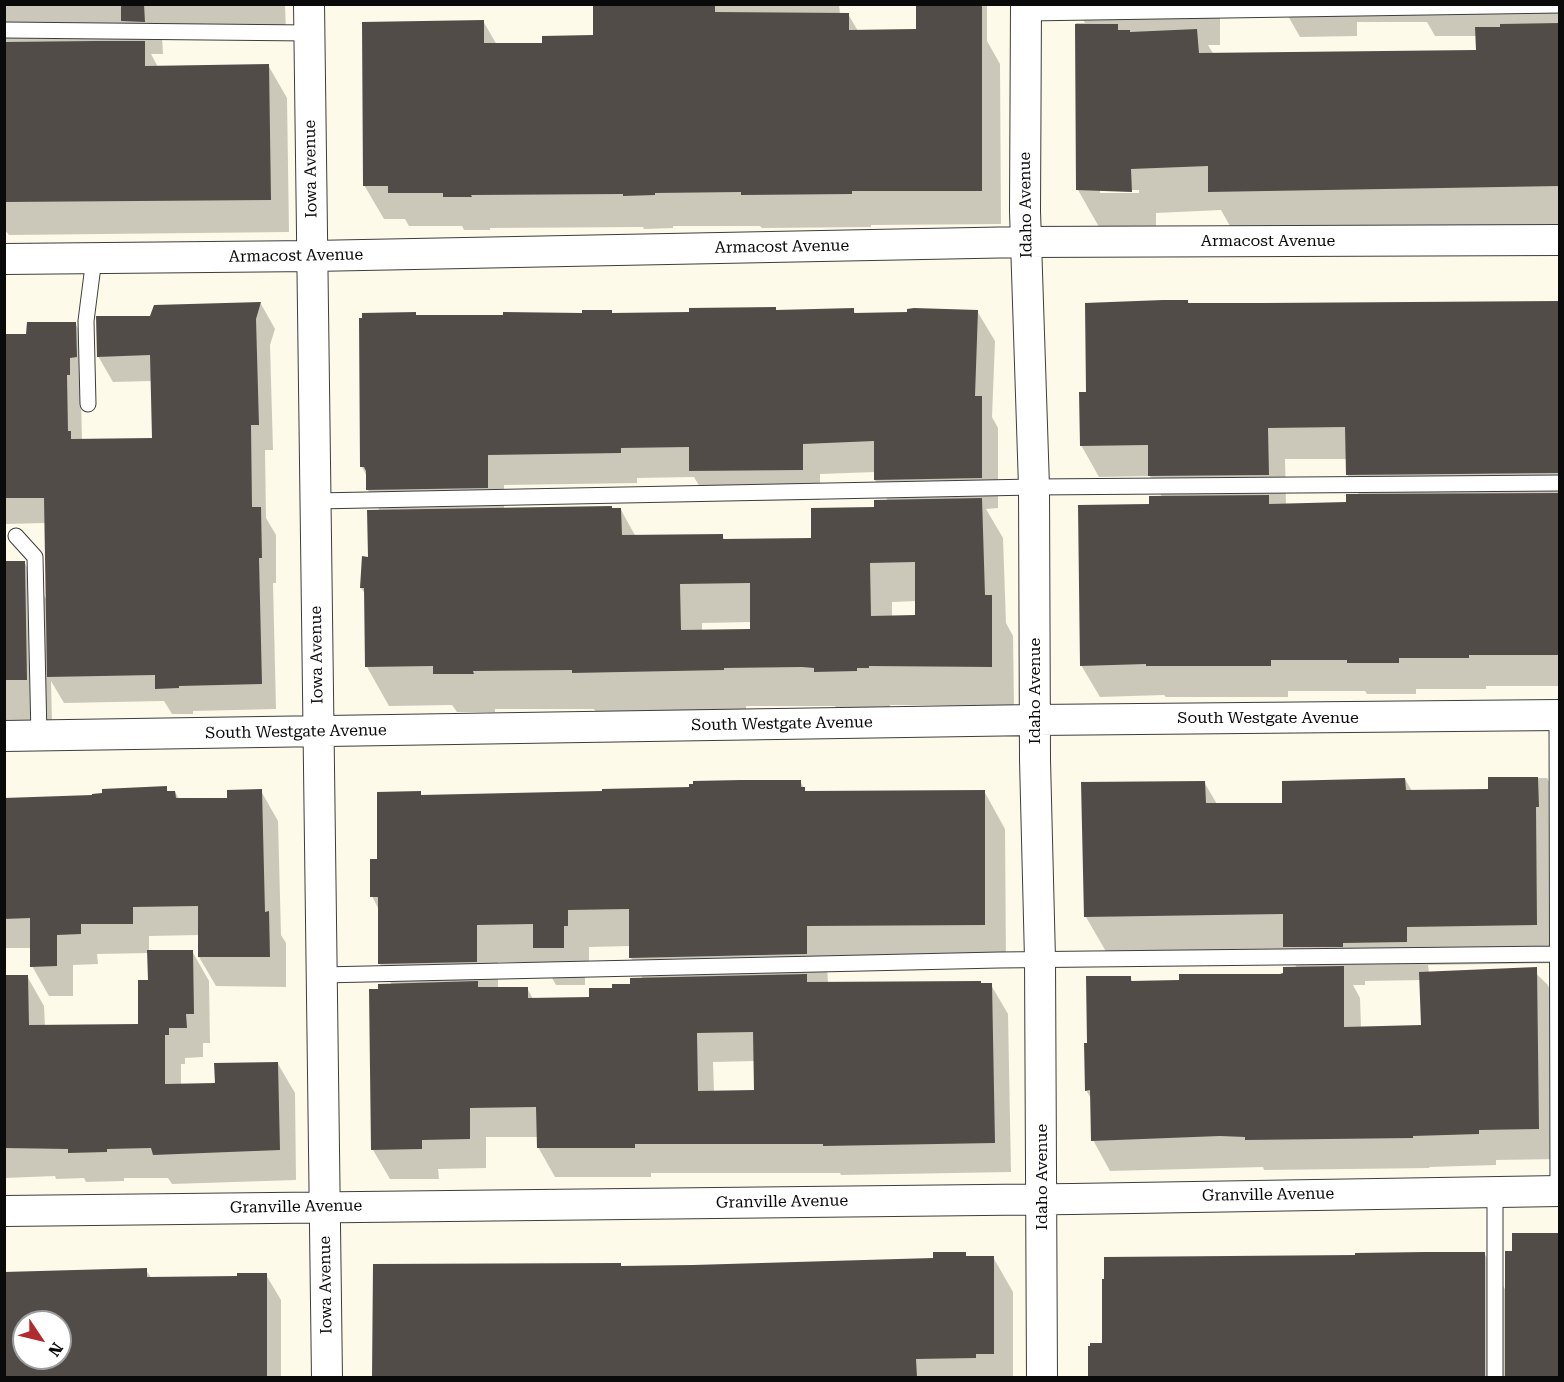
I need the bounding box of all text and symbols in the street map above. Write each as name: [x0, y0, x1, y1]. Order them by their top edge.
street label: Iowa Avenue: [301, 120, 321, 218]
street label: Idaho Avenue: [1015, 152, 1037, 258]
street label: Armacost Avenue: [1201, 231, 1335, 251]
street label: Armacost Avenue: [715, 236, 849, 258]
street label: Armacost Avenue: [229, 245, 363, 267]
street label: Iowa Avenue: [307, 606, 327, 704]
street label: Idaho Avenue: [1025, 638, 1045, 744]
street label: South Westgate Avenue: [1177, 708, 1359, 728]
street label: South Westgate Avenue: [691, 713, 873, 735]
street label: South Westgate Avenue: [205, 721, 387, 743]
street label: Idaho Avenue: [1032, 1124, 1052, 1230]
street label: Granville Avenue: [1202, 1184, 1334, 1206]
street label: Granville Avenue: [716, 1191, 848, 1213]
street label: Granville Avenue: [230, 1196, 362, 1218]
street label: Iowa Avenue: [316, 1236, 336, 1334]
north arrow: [12, 1310, 72, 1370]
text: N: [44, 1339, 67, 1360]

